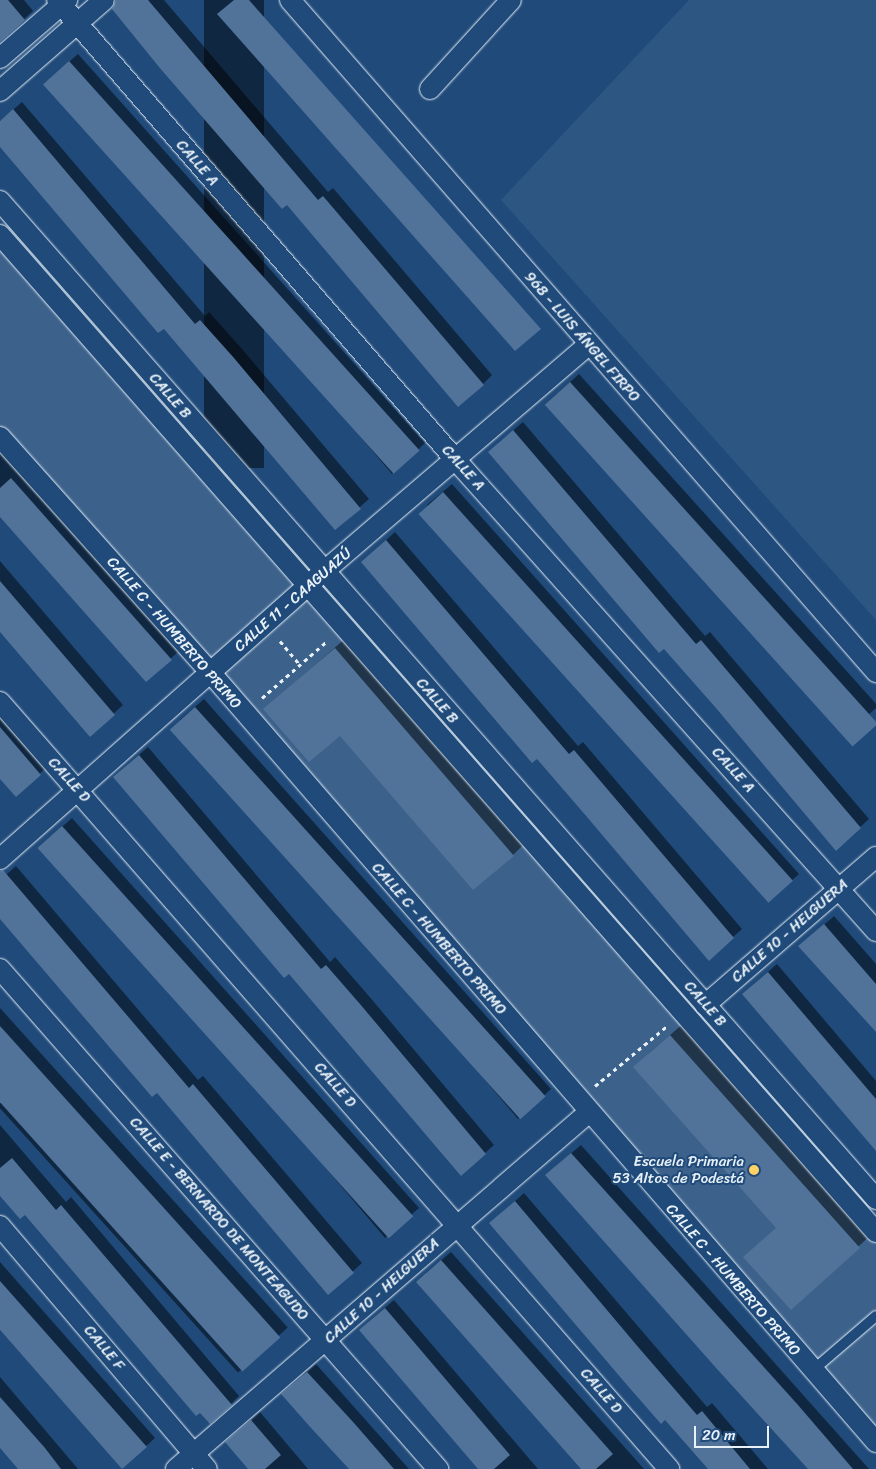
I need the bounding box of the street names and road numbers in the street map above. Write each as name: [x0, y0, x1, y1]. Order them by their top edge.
street label: CALLE A: [172, 136, 222, 190]
street label: 968 - LUIS ÁNGEL FIRPO: [521, 268, 643, 406]
street label: CALLE B: [145, 369, 195, 423]
street label: CALLE A: [438, 441, 488, 495]
street label: CALLE 11 - CAAGUAZÚ: [231, 544, 355, 656]
street label: CALLE C - HUMBERTO PRIMO: [102, 553, 246, 713]
street label: CALLE B: [412, 674, 462, 728]
street label: CALLE A: [708, 743, 758, 797]
street label: CALLE D: [44, 754, 94, 806]
street label: CALLE C - HUMBERTO PRIMO: [367, 859, 511, 1019]
street label: CALLE 10 - HELGUERA: [728, 876, 852, 986]
street label: CALLE B: [680, 977, 730, 1031]
street label: CALLE D: [310, 1059, 360, 1111]
street label: CALLE E - BERNARDO DE MONTEAGUDO: [126, 1114, 312, 1324]
street label: CALLE C - HUMBERTO PRIMO: [661, 1200, 805, 1360]
street label: CALLE 10 - HELGUERA: [321, 1235, 443, 1347]
street label: CALLE F: [80, 1322, 128, 1374]
street label: CALLE D: [576, 1365, 626, 1417]

